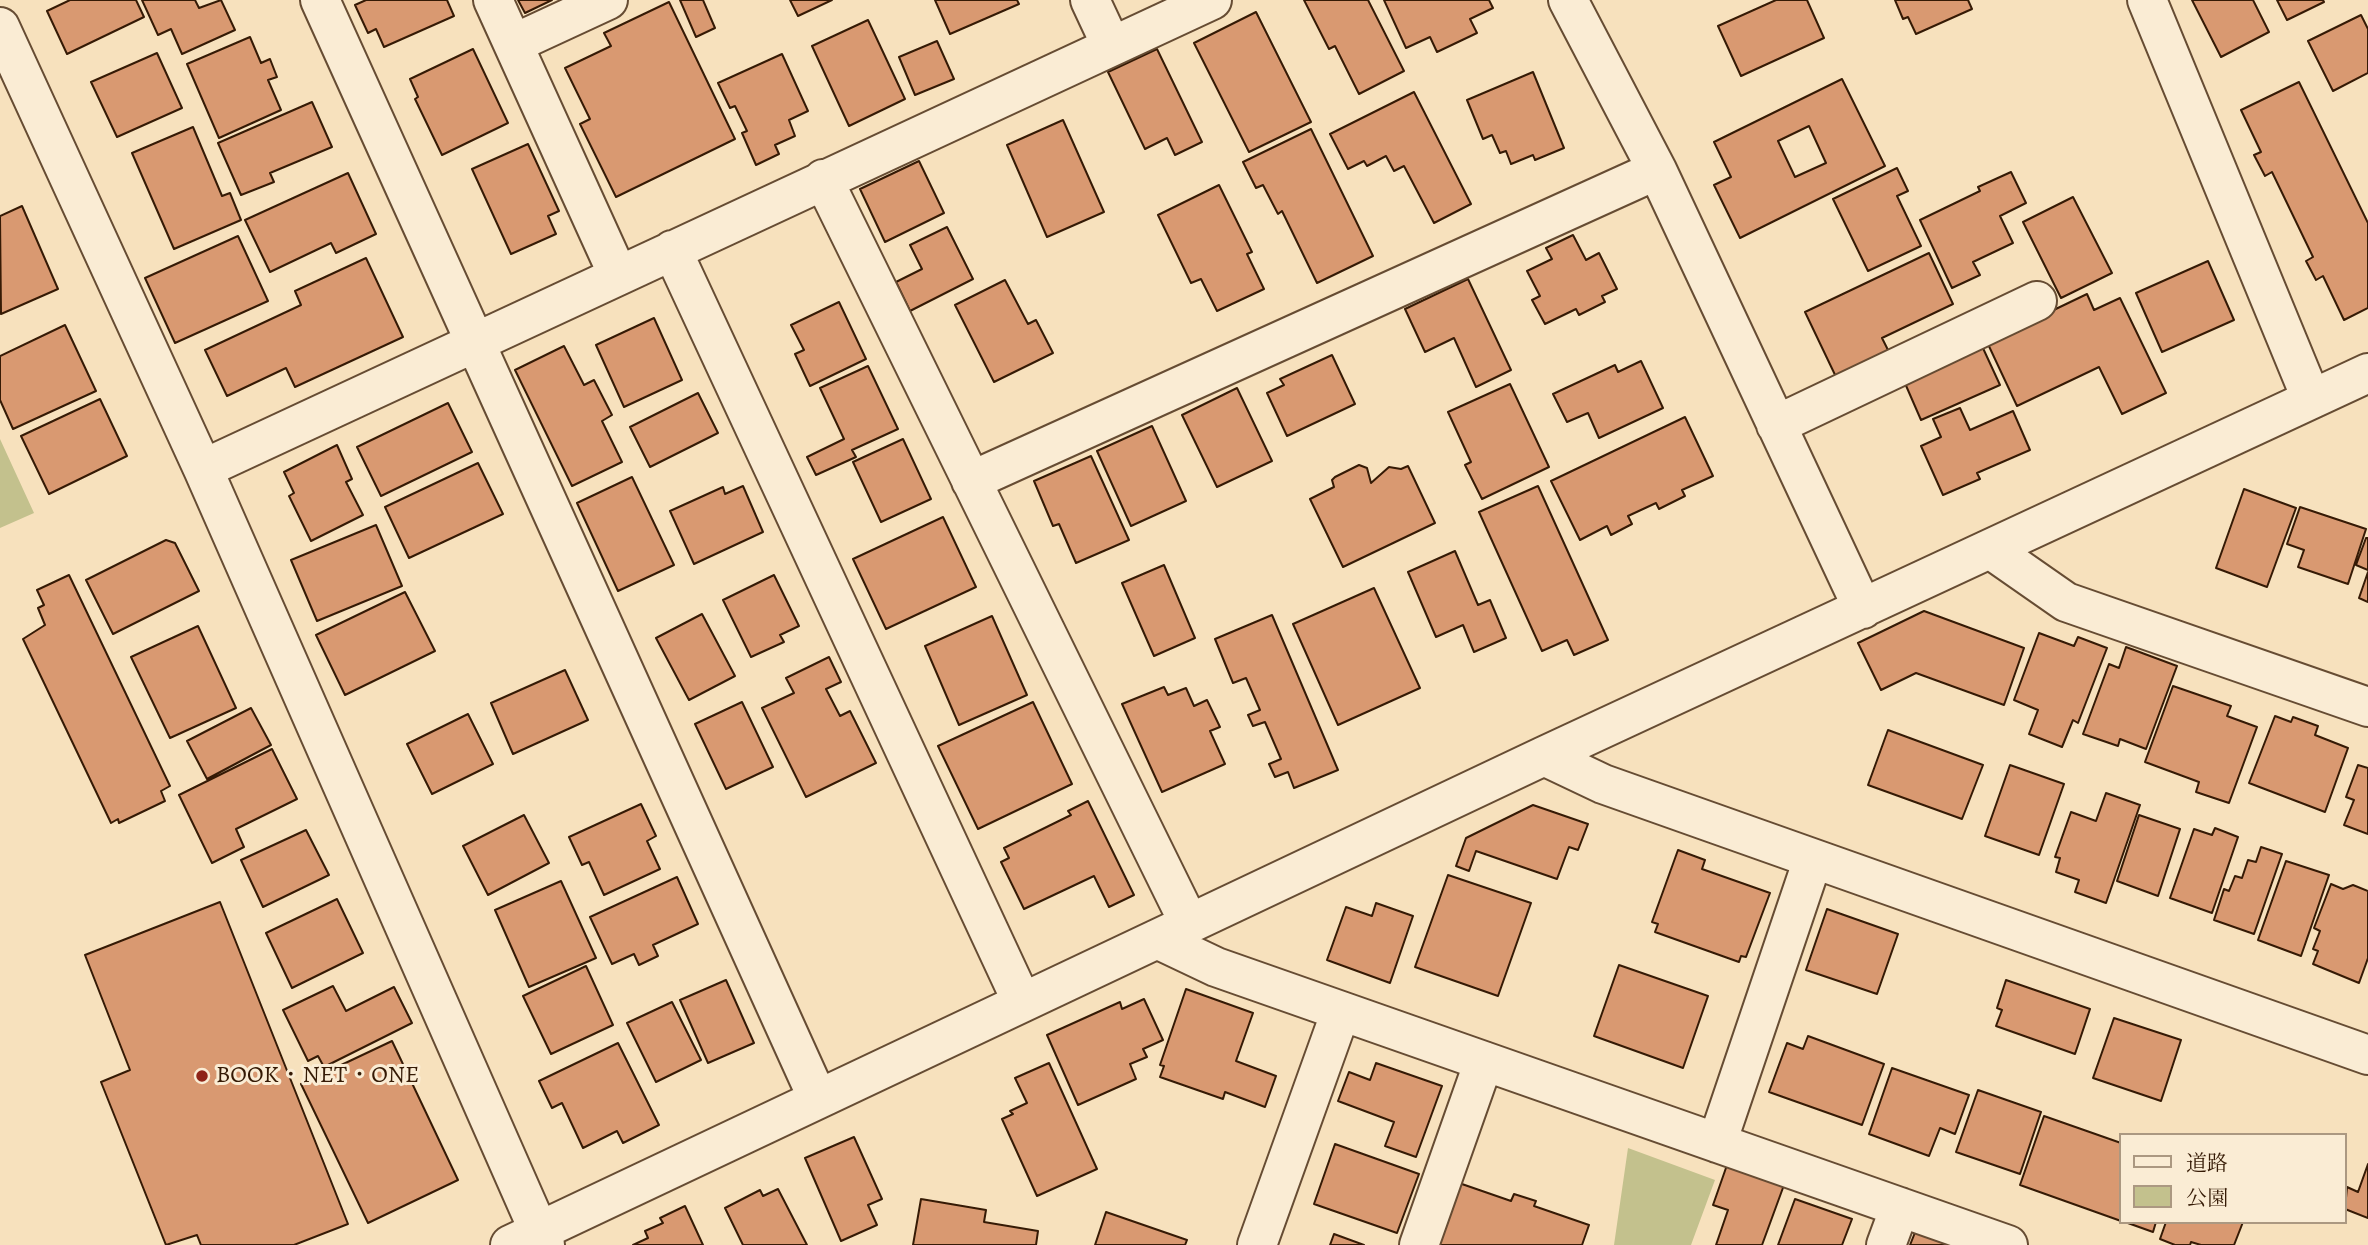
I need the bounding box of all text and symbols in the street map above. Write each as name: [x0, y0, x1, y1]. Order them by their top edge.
place label: BOOK・NET・ONE: [216, 1062, 419, 1090]
marker: BOOK・NET・ONE: [194, 1068, 210, 1084]
legend: [2120, 1133, 2347, 1224]
text: 道路: [2186, 1149, 2228, 1177]
text: 公園: [2186, 1184, 2228, 1212]

